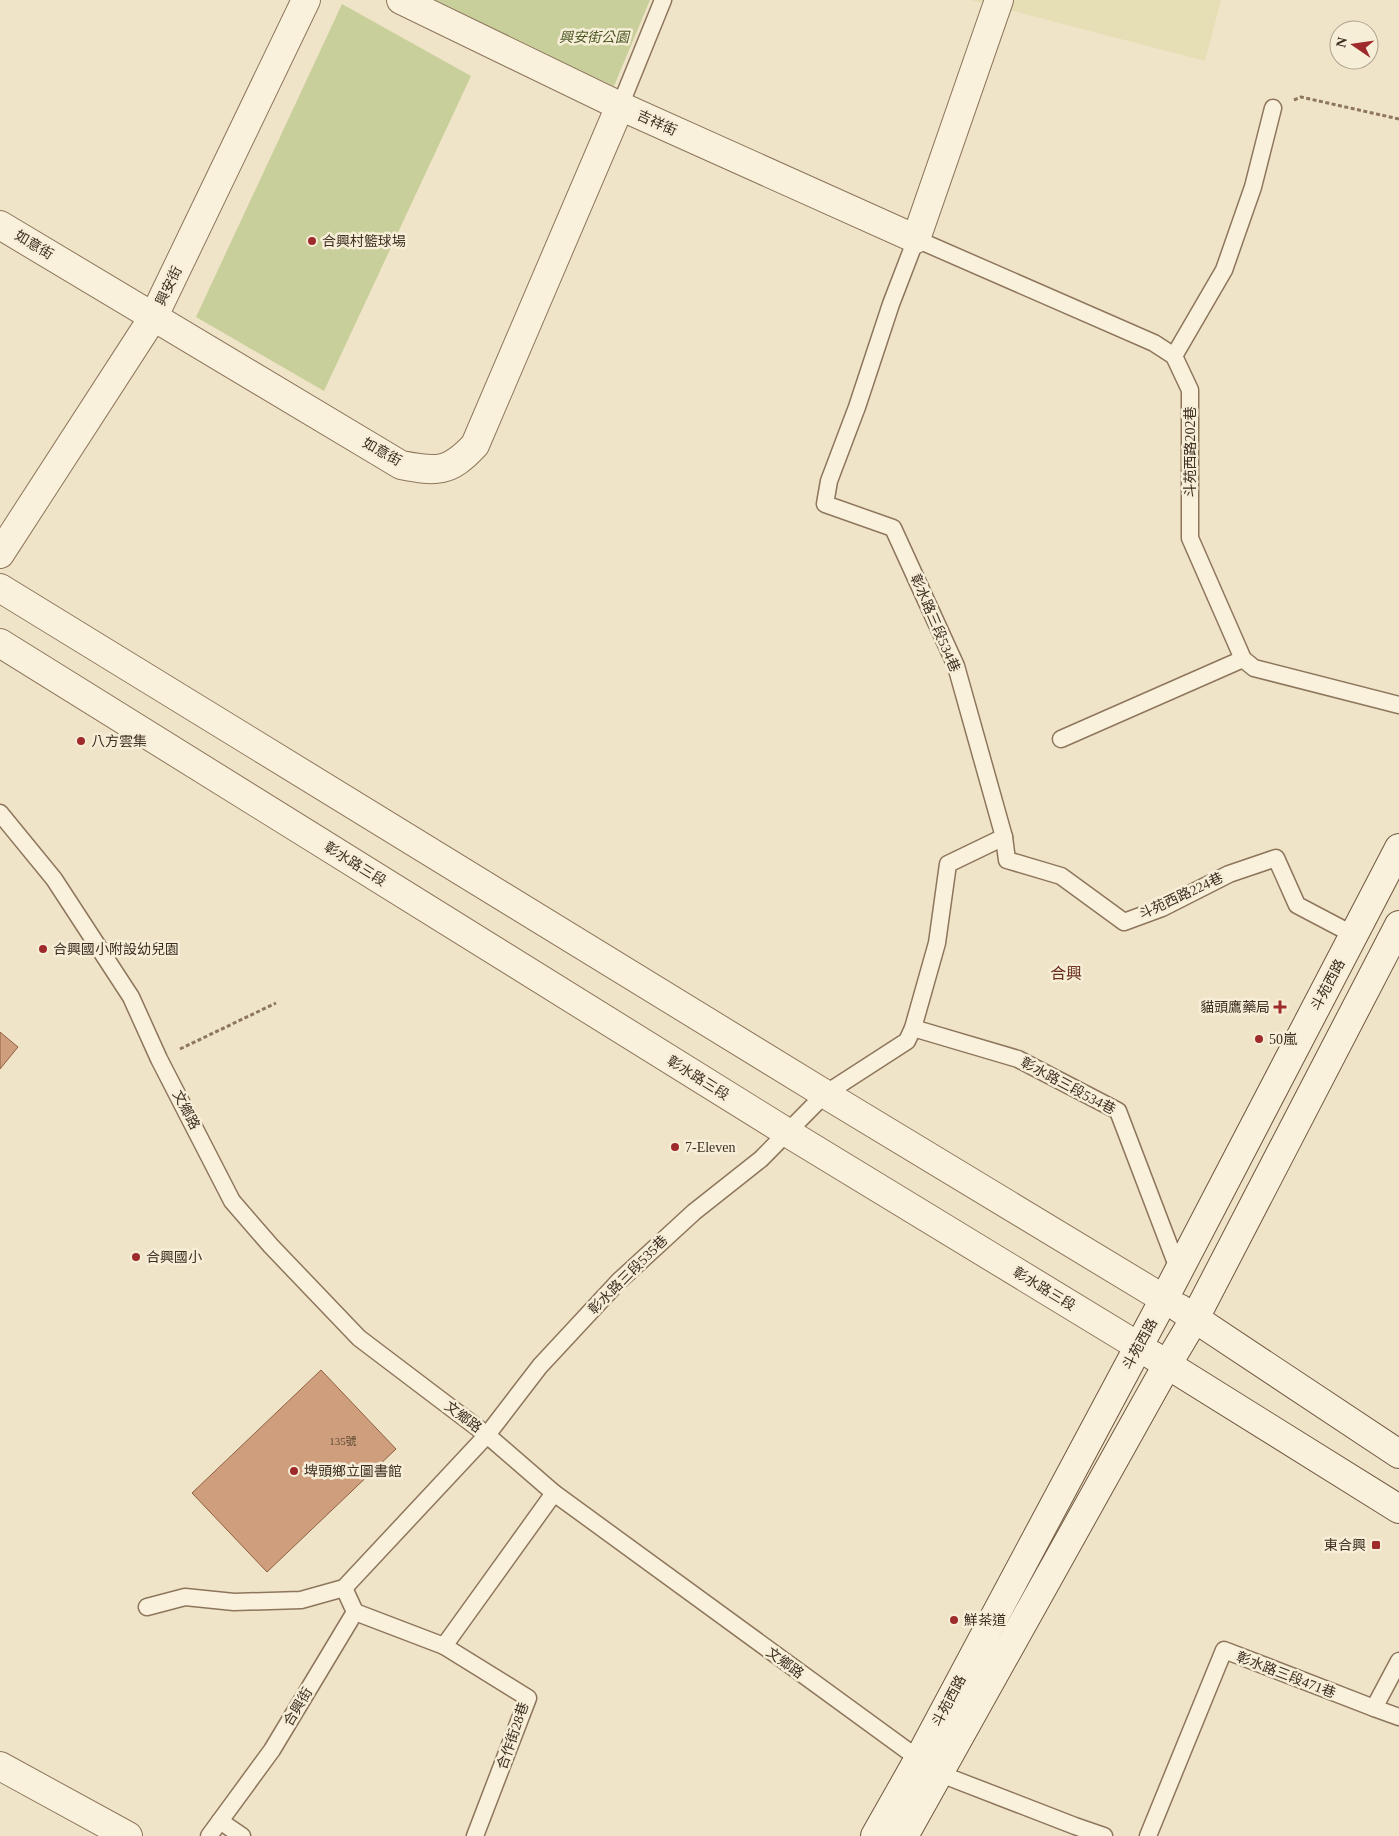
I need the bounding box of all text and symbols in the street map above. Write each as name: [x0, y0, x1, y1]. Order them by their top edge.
north arrow: [1329, 20, 1379, 70]
park label: 興安街公園: [559, 30, 631, 45]
text: N: [1333, 36, 1350, 49]
street label: 吉祥街: [635, 108, 679, 138]
street label: 如意街: [12, 227, 56, 262]
place label: 合興村籃球場: [322, 233, 406, 249]
marker: 合興村籃球場: [306, 235, 318, 247]
street label: 興安街: [153, 264, 185, 308]
street label: 斗苑西路202巷: [1183, 407, 1198, 498]
street label: 如意街: [360, 434, 404, 469]
street label: 彰水路三段534巷: [908, 571, 963, 674]
place label: 八方雲集: [91, 734, 147, 749]
marker: 八方雲集: [75, 735, 87, 747]
street label: 彰水路三段: [321, 838, 389, 889]
street label: 斗苑西路224巷: [1137, 870, 1225, 922]
place label: 合興國小附設幼兒園: [53, 941, 179, 957]
marker: 合興國小附設幼兒園: [37, 943, 49, 955]
street label: 斗苑西路: [1308, 957, 1348, 1013]
district label: 合興: [1050, 965, 1082, 982]
place label: 貓頭鷹藥局: [1200, 1000, 1270, 1015]
marker: 貓頭鷹藥局: [1274, 1001, 1286, 1013]
place label: 50嵐: [1269, 1032, 1298, 1047]
marker: 50嵐: [1253, 1033, 1265, 1045]
street label: 彰水路三段: [664, 1052, 732, 1103]
street label: 彰水路三段534巷: [1018, 1054, 1118, 1117]
street label: 文鄉路: [170, 1088, 202, 1132]
place label: 7-Eleven: [685, 1140, 736, 1155]
marker: 7-Eleven: [669, 1141, 681, 1153]
street label: 彰水路三段535巷: [585, 1232, 670, 1317]
place label: 合興國小: [146, 1250, 202, 1265]
marker: 合興國小: [130, 1251, 142, 1263]
street label: 彰水路三段: [1010, 1264, 1078, 1313]
street label: 斗苑西路: [1120, 1316, 1160, 1372]
street label: 文鄉路: [442, 1398, 484, 1436]
house number: 135號: [329, 1435, 357, 1447]
place label: 埤頭鄉立圖書館: [304, 1463, 402, 1479]
marker: 埤頭鄉立圖書館: [288, 1465, 300, 1477]
place label: 東合興: [1324, 1538, 1366, 1553]
marker: 東合興: [1370, 1539, 1382, 1551]
place label: 鮮茶道: [964, 1613, 1006, 1628]
marker: 鮮茶道: [948, 1614, 960, 1626]
street label: 文鄉路: [764, 1645, 806, 1681]
street label: 彰水路三段471巷: [1234, 1648, 1338, 1701]
street label: 斗苑西路: [929, 1673, 969, 1729]
street label: 合興街: [281, 1685, 315, 1729]
street label: 合作街28巷: [495, 1700, 531, 1772]

